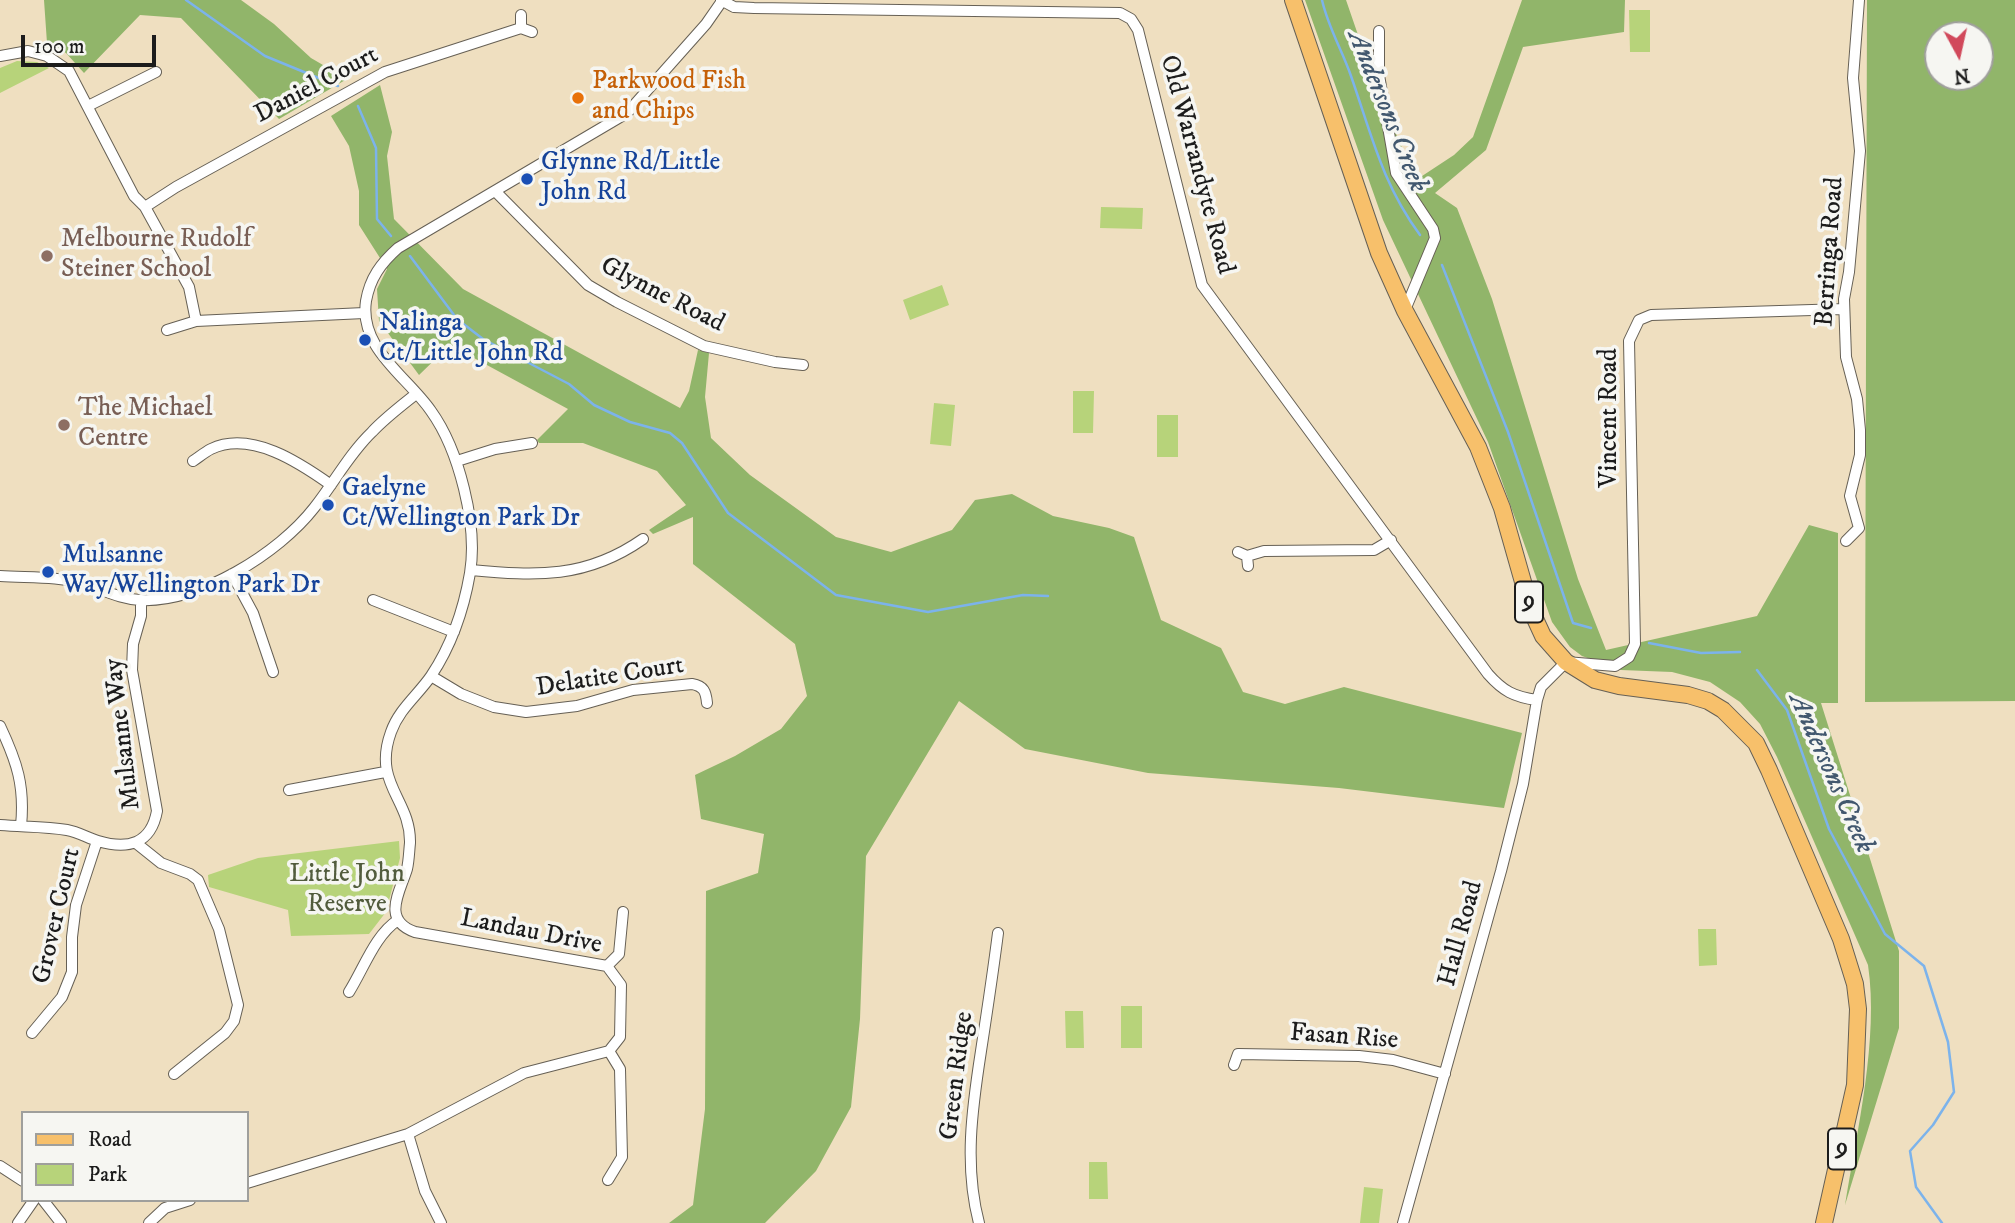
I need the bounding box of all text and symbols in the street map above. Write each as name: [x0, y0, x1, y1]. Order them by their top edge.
scale bar: [24, 21, 159, 65]
north arrow: [1924, 21, 1994, 91]
water label: Andersons Creek: [1338, 26, 1434, 198]
text: 100 m: [34, 34, 85, 60]
street label: Daniel Court: [250, 40, 384, 132]
street label: Old Warrandyte Road: [1152, 52, 1240, 278]
text: N: [1952, 63, 1971, 88]
place label: Parkwood Fish and Chips: [592, 67, 746, 128]
marker: Parkwood Fish and Chips: [570, 90, 586, 106]
place label: Glynne Rd/Little John Rd: [541, 148, 720, 210]
marker: Glynne Rd/Little John Rd: [519, 171, 535, 187]
street label: Berringa Road: [1810, 176, 1852, 328]
place label: Melbourne Rudolf Steiner School: [61, 225, 251, 286]
marker: Melbourne Rudolf Steiner School: [39, 248, 55, 264]
street label: Glynne Road: [595, 251, 729, 341]
place label: Nalinga Ct/Little John Rd: [379, 309, 563, 370]
marker: Nalinga Ct/Little John Rd: [357, 332, 373, 348]
street label: Vincent Road: [1595, 348, 1627, 488]
place label: The Michael Centre: [78, 394, 213, 456]
marker: The Michael Centre: [56, 417, 72, 433]
place label: Gaelyne Ct/Wellington Park Dr: [342, 474, 580, 536]
marker: Gaelyne Ct/Wellington Park Dr: [320, 497, 336, 513]
place label: Mulsanne Way/Wellington Park Dr: [62, 541, 320, 602]
marker: Mulsanne Way/Wellington Park Dr: [40, 564, 56, 580]
road number: 9: [1515, 582, 1543, 622]
street label: Delatite Court: [534, 651, 686, 705]
street label: Mulsanne Way: [99, 656, 149, 812]
water label: Andersons Creek: [1780, 689, 1880, 859]
street label: Grover Court: [27, 845, 89, 987]
park label: Little John Reserve: [289, 860, 405, 922]
street label: Hall Road: [1433, 878, 1491, 990]
street label: Landau Drive: [458, 904, 604, 962]
street label: Green Ridge: [935, 1010, 981, 1142]
street label: Fasan Rise: [1289, 1019, 1399, 1057]
legend: [21, 1111, 248, 1202]
text: Road: [88, 1127, 132, 1153]
road number: 9: [1828, 1128, 1856, 1170]
text: Park: [88, 1162, 127, 1188]

